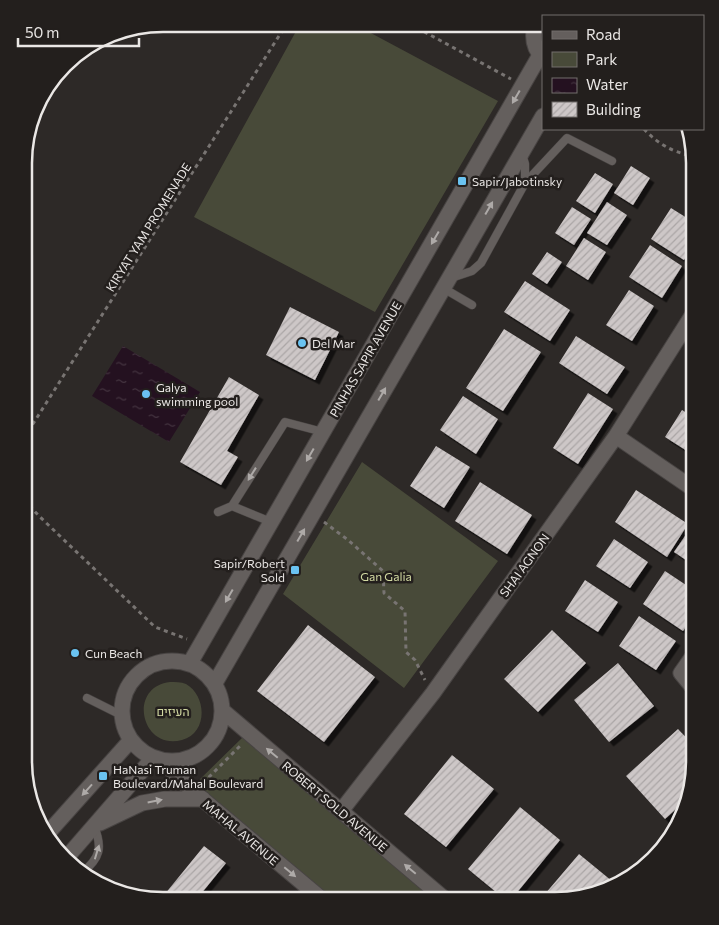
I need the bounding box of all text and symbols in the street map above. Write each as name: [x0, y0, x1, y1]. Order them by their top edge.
scale bar: [18, 15, 139, 47]
legend: [542, 15, 704, 130]
text: 50 m: [25, 23, 59, 41]
text: Road: [586, 25, 621, 43]
text: Park: [586, 50, 617, 68]
text: Water: [586, 75, 628, 93]
one-way arrow: [511, 91, 520, 104]
text: Building: [586, 100, 641, 118]
street label: KIRYAT YAM PROMENADE: [103, 160, 193, 294]
place label: Sapir/Jabotinsky: [472, 174, 562, 189]
marker: Sapir/Jabotinsky: [456, 175, 468, 187]
one-way arrow: [485, 202, 494, 215]
one-way arrow: [430, 232, 439, 245]
street label: PINHAS SAPIR AVENUE: [326, 299, 404, 419]
place label: Del Mar: [312, 336, 355, 350]
marker: Del Mar: [296, 337, 308, 349]
place label: Galya swimming pool: [156, 380, 238, 408]
marker: Galya swimming pool: [140, 388, 152, 400]
one-way arrow: [377, 388, 386, 401]
one-way arrow: [305, 448, 314, 461]
one-way arrow: [247, 467, 257, 480]
one-way arrow: [296, 529, 305, 542]
street label: SHAI AGNON: [496, 531, 552, 599]
place label: Sapir/Robert Sold: [214, 556, 285, 584]
marker: Sapir/Robert Sold: [289, 564, 301, 576]
park label: Gan Galia: [360, 569, 412, 583]
one-way arrow: [224, 589, 233, 602]
place label: Cun Beach: [85, 646, 142, 660]
marker: Cun Beach: [69, 647, 81, 659]
park label: העיזים: [156, 704, 190, 718]
one-way arrow: [266, 748, 279, 759]
street label: ROBERT SOLD AVENUE: [280, 758, 390, 854]
place label: HaNasi Truman Boulevard/Mahal Boulevard: [113, 762, 263, 790]
marker: HaNasi Truman Boulevard/Mahal Boulevard: [97, 770, 109, 782]
one-way arrow: [82, 784, 93, 796]
one-way arrow: [148, 796, 164, 804]
street label: MAHAL AVENUE: [201, 796, 281, 868]
one-way arrow: [94, 844, 102, 859]
one-way arrow: [403, 864, 416, 875]
one-way arrow: [284, 867, 297, 878]

